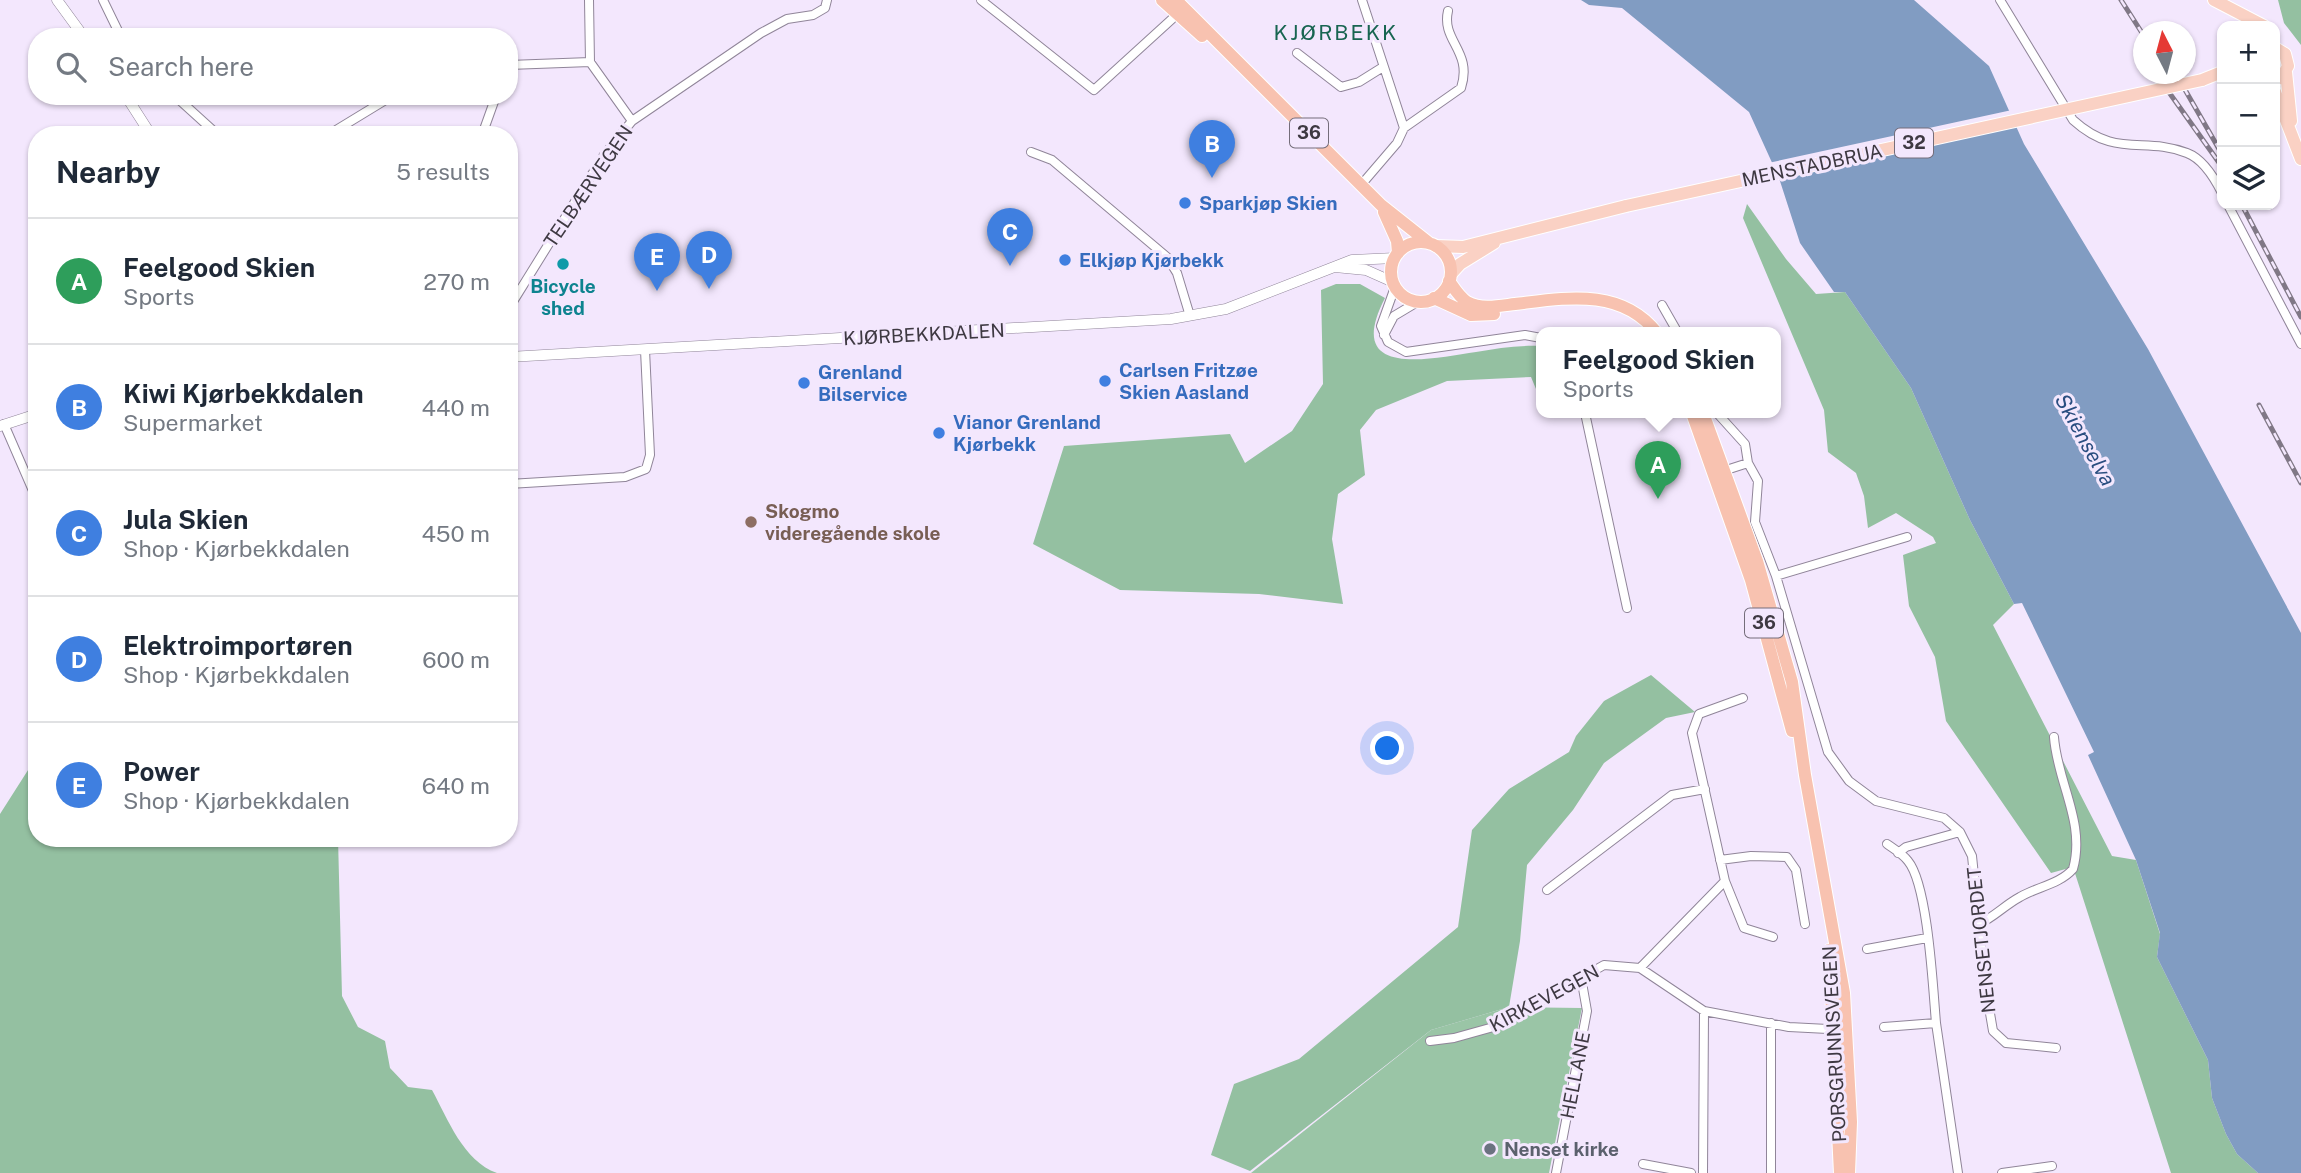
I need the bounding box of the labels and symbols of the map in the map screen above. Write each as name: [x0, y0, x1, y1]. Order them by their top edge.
district label: KJØRBEKK: [1274, 20, 1398, 45]
north arrow: [2133, 21, 2196, 84]
road number: 36: [1290, 118, 1328, 148]
pin: B: [1189, 120, 1235, 178]
street label: TELBÆRVEGEN: [539, 121, 637, 251]
road number: 32: [1895, 128, 1933, 158]
street label: MENSTADBRUA: [1740, 139, 1884, 191]
place label: Sparkjøp Skien: [1199, 192, 1338, 214]
marker: Sparkjøp Skien: [1177, 195, 1193, 211]
pin: C: [987, 208, 1033, 266]
pin: D: [686, 231, 732, 289]
pin: E: [634, 233, 680, 291]
place label: Elkjøp Kjørbekk: [1079, 249, 1224, 271]
marker: Elkjøp Kjørbekk: [1057, 252, 1073, 268]
marker: Bicycle shed: [555, 256, 571, 272]
place label: Bicycle shed: [530, 275, 596, 319]
street label: KJØRBEKKDALEN: [843, 319, 1005, 349]
place label: Carlsen Fritzøe Skien Aasland: [1119, 359, 1258, 403]
place label: Grenland Bilservice: [818, 361, 908, 405]
marker: Carlsen Fritzøe Skien Aasland: [1097, 373, 1113, 389]
marker: Grenland Bilservice: [796, 375, 812, 391]
water label: Skienselva: [2050, 389, 2121, 490]
place label: Vianor Grenland Kjørbekk: [953, 411, 1101, 455]
marker: Vianor Grenland Kjørbekk: [931, 425, 947, 441]
pin: A: [1635, 441, 1681, 499]
place label: Skogmo videregående skole: [765, 500, 941, 544]
marker: Skogmo videregående skole: [743, 514, 759, 530]
road number: 36: [1745, 608, 1783, 638]
your location: [1370, 731, 1404, 765]
street label: NENSETJORDET: [1962, 866, 2000, 1014]
street label: PORSGRUNNSVEGEN: [1818, 945, 1850, 1143]
street label: KIRKEVEGEN: [1486, 960, 1602, 1036]
street label: HELLANE: [1556, 1030, 1594, 1120]
place label: Nenset kirke: [1504, 1138, 1619, 1160]
marker: Nenset kirke: [1482, 1141, 1498, 1157]

